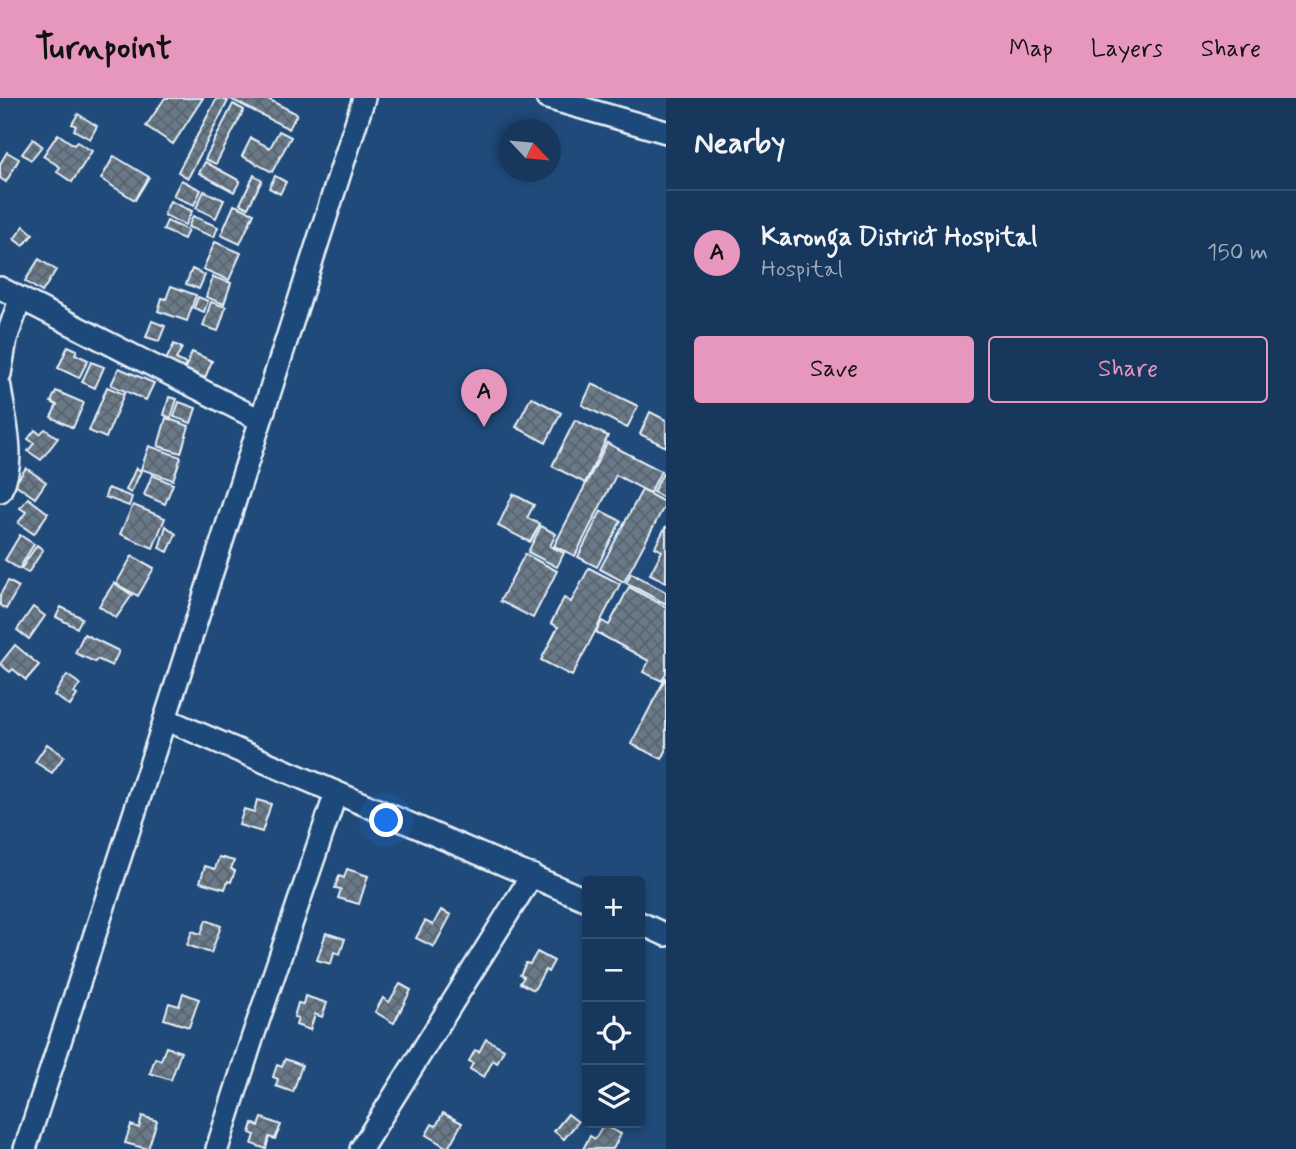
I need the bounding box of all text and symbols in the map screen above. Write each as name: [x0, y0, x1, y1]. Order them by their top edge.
text: Turnpoint: [35, 27, 172, 71]
text: Map: [1009, 34, 1053, 65]
text: Layers: [1091, 34, 1163, 65]
text: Share: [1201, 34, 1261, 65]
north arrow: [498, 119, 561, 182]
text: Nearby: [694, 124, 785, 163]
text: Karonga District Hospital: [761, 221, 1037, 255]
text: A: [709, 238, 725, 268]
text: 150 m: [1207, 238, 1268, 268]
text: Hospital: [761, 255, 843, 285]
button: Save: [694, 336, 974, 403]
button: Share: [988, 336, 1268, 403]
pin: A: [461, 369, 507, 427]
your location: [369, 803, 403, 837]
map controls: [582, 876, 645, 1128]
button: +: [582, 876, 645, 939]
button: −: [582, 939, 645, 1002]
button: locate: [582, 1002, 645, 1065]
button: layers: [582, 1065, 645, 1128]

